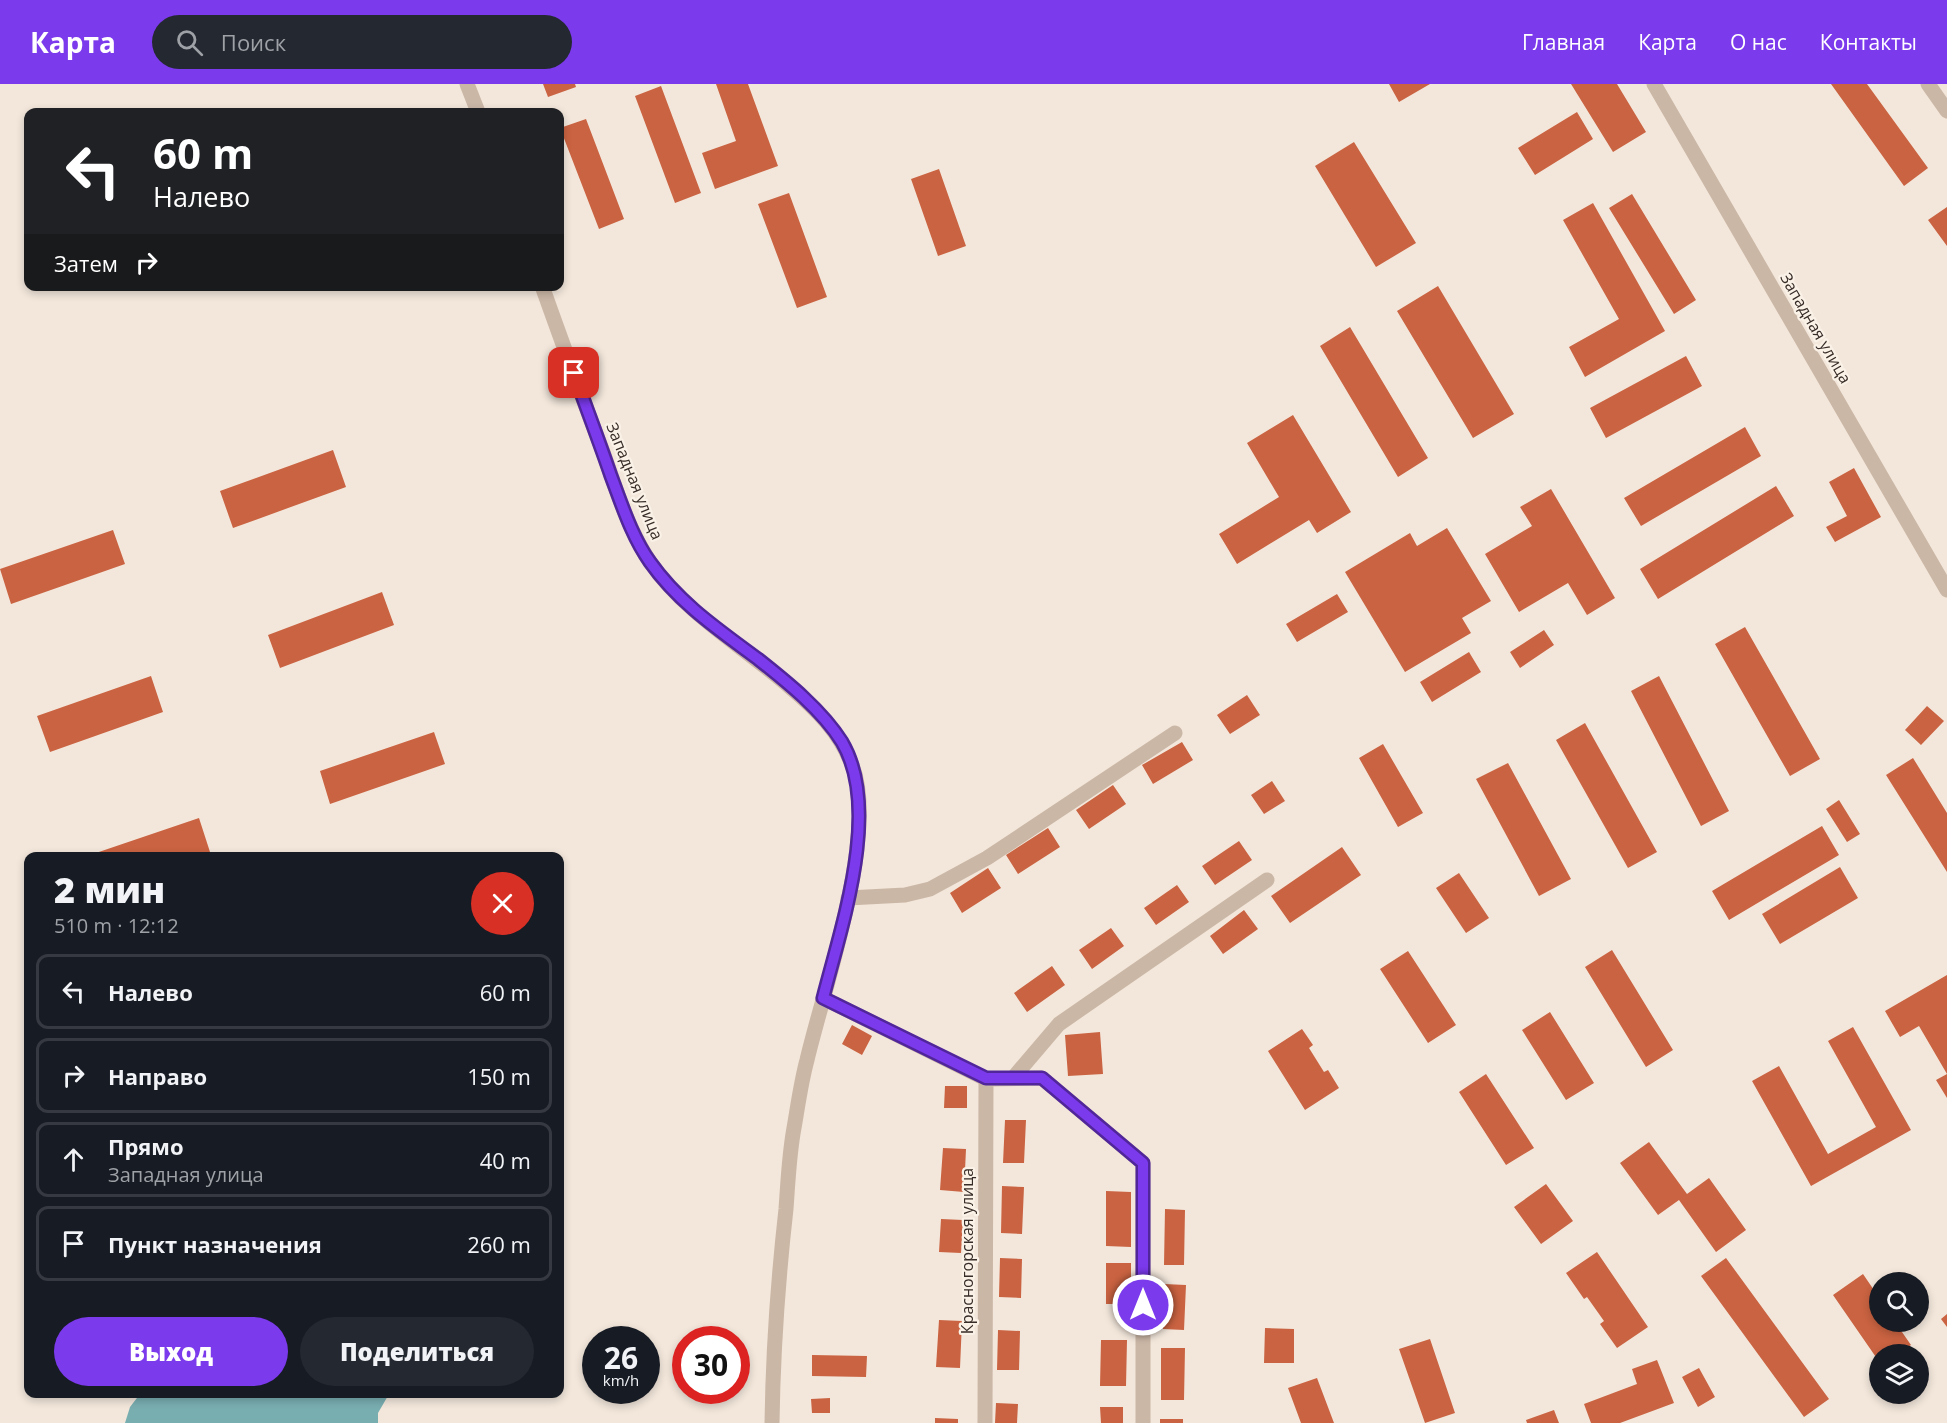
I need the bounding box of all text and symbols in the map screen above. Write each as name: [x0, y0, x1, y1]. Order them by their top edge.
search box: [152, 15, 572, 69]
text: Карта: [30, 23, 116, 61]
icon: search: [173, 26, 206, 59]
text: Поиск: [221, 27, 286, 57]
text: Главная: [1522, 28, 1605, 56]
text: Карта: [1638, 28, 1697, 56]
text: О нас: [1730, 28, 1787, 56]
text: Контакты: [1820, 28, 1917, 56]
text: 60 m: [153, 124, 253, 181]
icon: left: [54, 132, 132, 210]
text: Налево: [153, 178, 250, 215]
icon: right: [130, 246, 163, 279]
text: Затем: [54, 248, 118, 278]
street label: Западная улица: [1775, 269, 1857, 387]
pin: [548, 347, 599, 398]
icon: arrive: [557, 356, 590, 389]
street label: Западная улица: [601, 419, 669, 543]
text: 2 мин: [54, 865, 165, 914]
button: close: [471, 872, 534, 935]
text: 510 m · 12:12: [54, 912, 179, 939]
icon: left: [57, 975, 90, 1008]
text: Налево: [108, 977, 193, 1007]
text: 60 m: [480, 977, 531, 1007]
icon: right: [57, 1059, 90, 1092]
text: Направо: [108, 1061, 207, 1091]
text: 150 m: [467, 1061, 531, 1091]
text: Прямо: [108, 1131, 184, 1161]
icon: ahead: [57, 1143, 90, 1176]
text: 40 m: [480, 1145, 531, 1175]
text: Западная улица: [108, 1161, 264, 1188]
street label: Красногорская улица: [956, 1168, 978, 1334]
icon: arrive: [57, 1227, 90, 1260]
text: Пункт назначения: [108, 1229, 322, 1259]
text: 260 m: [467, 1229, 531, 1259]
map controls: [1869, 1272, 1929, 1404]
button: search: [1869, 1272, 1929, 1332]
position arrow: [1111, 1273, 1175, 1337]
button: Выход: [54, 1317, 288, 1386]
button: Поделиться: [300, 1317, 534, 1386]
speed limit sign: 30: [672, 1326, 750, 1404]
text: 26: [604, 1337, 638, 1378]
button: layers: [1869, 1344, 1929, 1404]
text: km/h: [603, 1370, 639, 1390]

